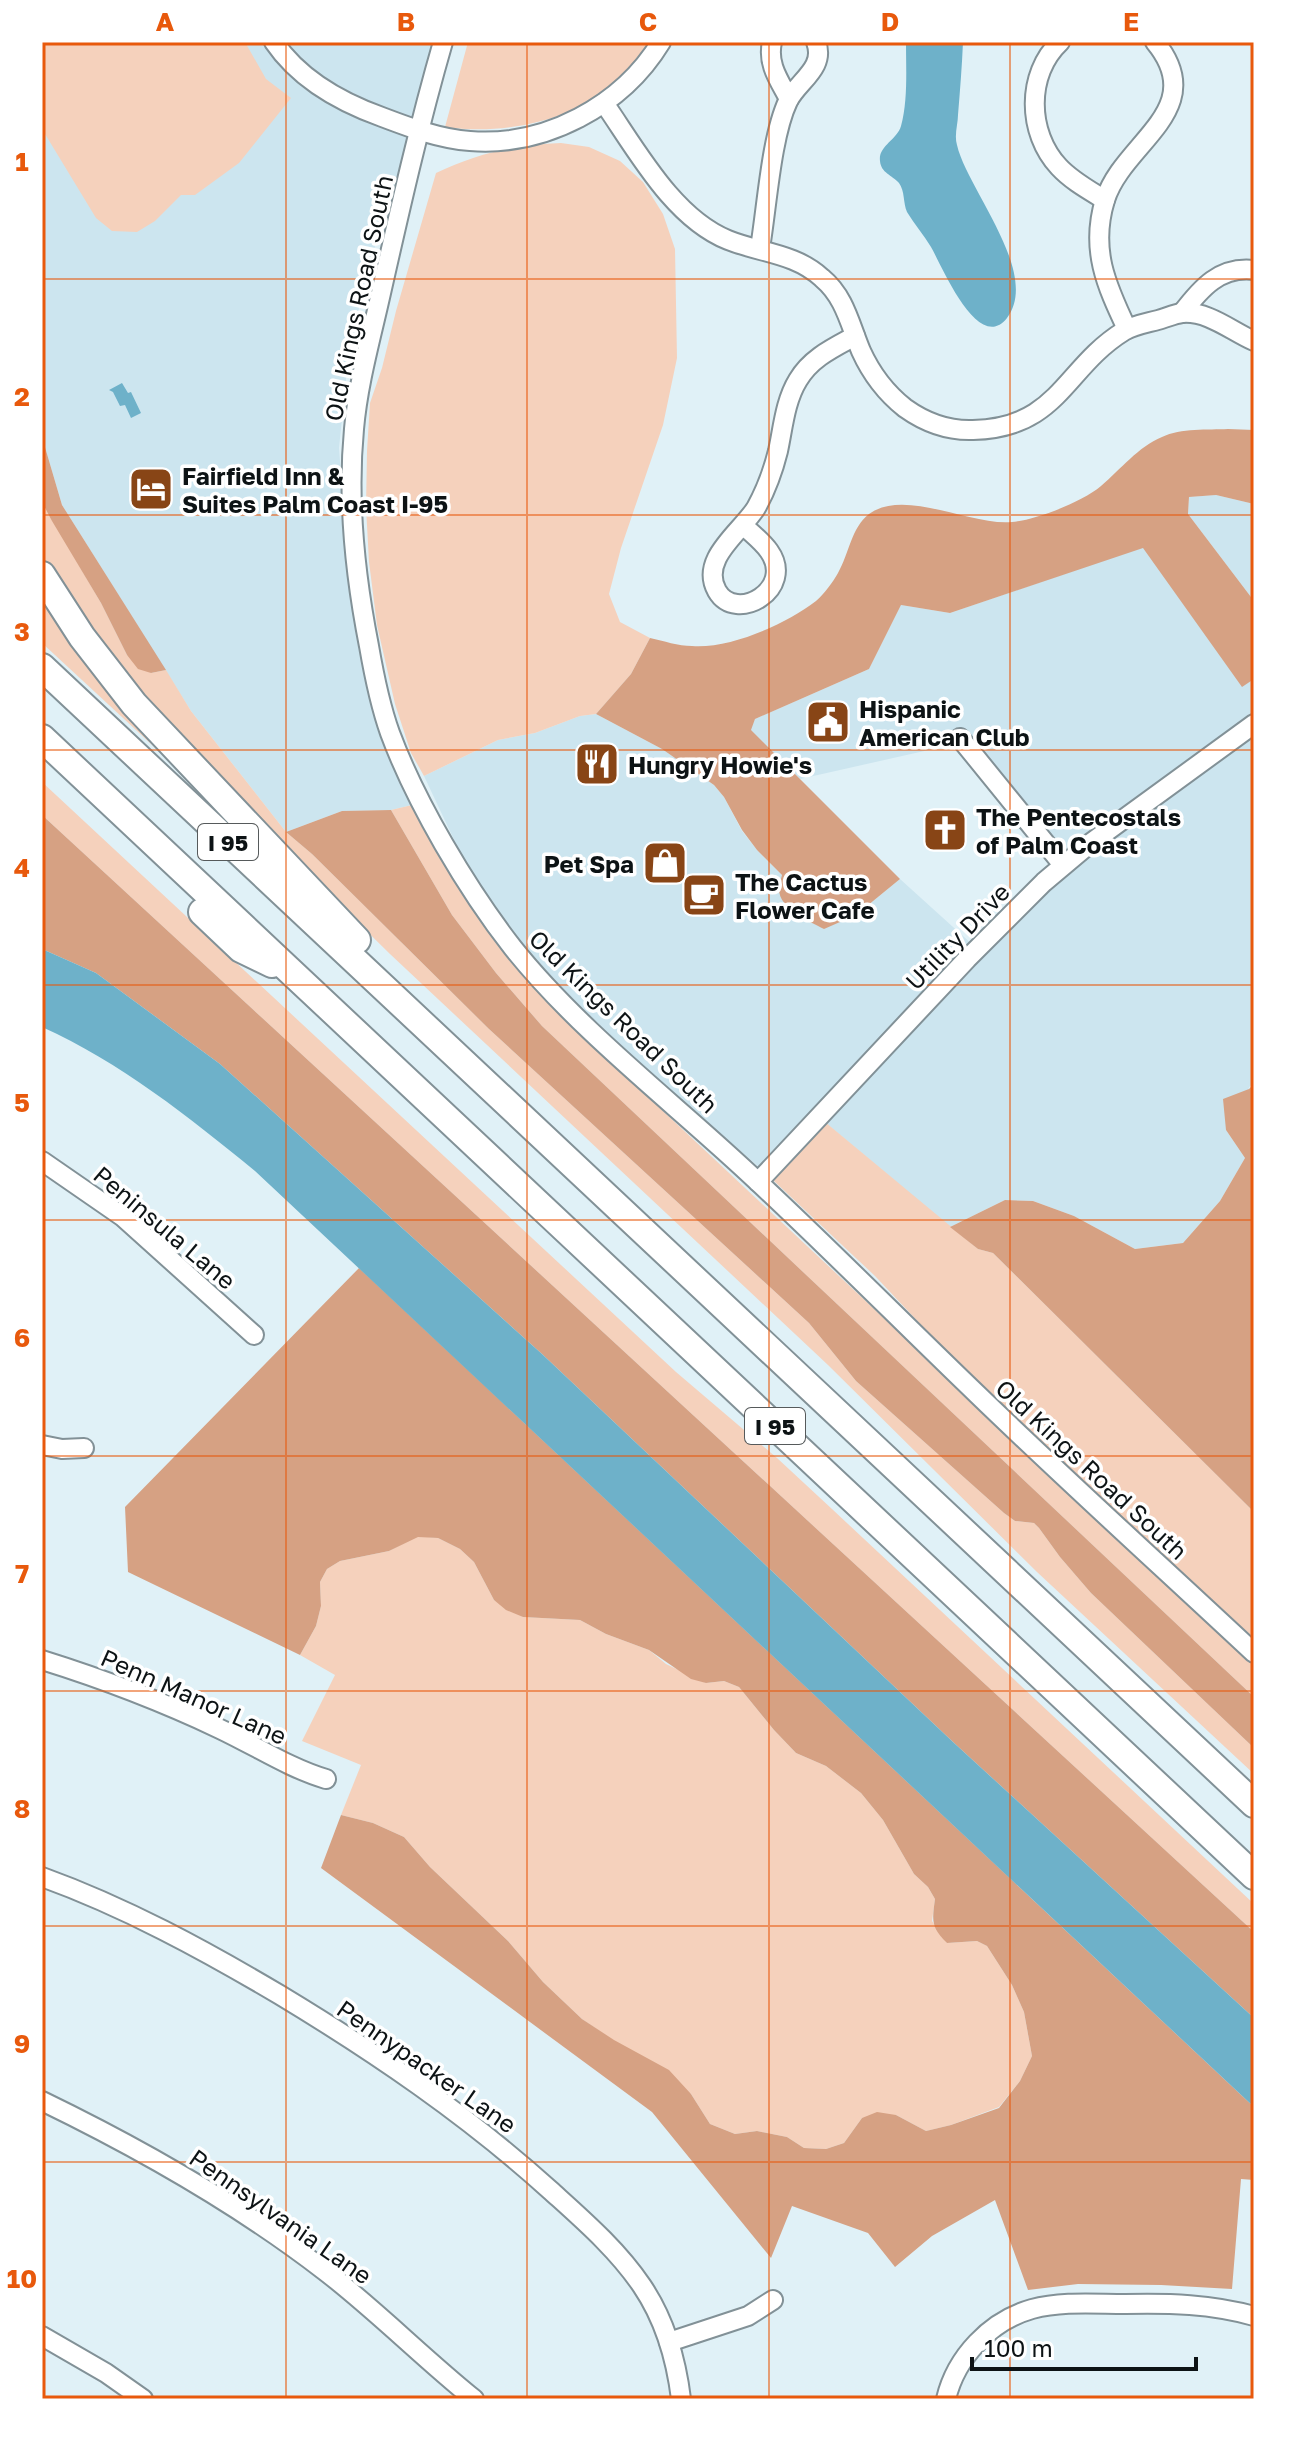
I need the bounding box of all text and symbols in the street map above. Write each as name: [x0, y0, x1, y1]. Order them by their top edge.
text: A: [156, 6, 175, 37]
text: B: [397, 6, 415, 37]
text: C: [639, 6, 657, 37]
text: D: [881, 6, 899, 37]
text: E: [1123, 6, 1139, 37]
text: 1: [15, 146, 29, 177]
street label: Old Kings Road South: [318, 172, 398, 424]
text: 2: [14, 381, 30, 412]
place label: Fairfield Inn & Suites Palm Coast I-95: [182, 461, 448, 518]
hotel icon: Fairfield Inn & Suites Palm Coast I-95: [127, 465, 175, 513]
text: 3: [14, 616, 30, 647]
place label: Hispanic American Club: [859, 694, 1030, 751]
public building icon: Hispanic American Club: [804, 698, 852, 746]
restaurant icon: Hungry Howie's: [573, 740, 621, 788]
place label: Hungry Howie's: [628, 750, 812, 779]
place label: The Pentecostals of Palm Coast: [976, 802, 1181, 859]
church icon: The Pentecostals of Palm Coast: [921, 806, 969, 854]
road number: I 95: [198, 824, 258, 860]
shop icon: Pet Spa: [641, 839, 689, 887]
place label: Pet Spa: [544, 849, 634, 878]
text: 4: [14, 852, 30, 883]
place label: The Cactus Flower Cafe: [735, 867, 875, 924]
cafe icon: The Cactus Flower Cafe: [680, 871, 728, 919]
street label: Utility Drive: [899, 877, 1015, 995]
street label: Old Kings Road South: [524, 924, 724, 1118]
text: 5: [14, 1087, 30, 1118]
street label: Peninsula Lane: [88, 1159, 242, 1295]
text: 6: [14, 1322, 30, 1353]
street label: Old Kings Road South: [990, 1373, 1194, 1565]
road number: I 95: [745, 1408, 805, 1444]
text: 7: [15, 1558, 29, 1589]
street label: Penn Manor Lane: [97, 1642, 291, 1750]
text: 8: [14, 1793, 30, 1824]
street label: Pennypacker Lane: [332, 1993, 522, 2139]
text: 9: [14, 2028, 30, 2059]
street label: Pennsylvania Lane: [184, 2142, 378, 2290]
text: 10: [7, 2263, 37, 2294]
scale bar: [972, 2321, 1196, 2371]
text: 100 m: [984, 2333, 1053, 2362]

